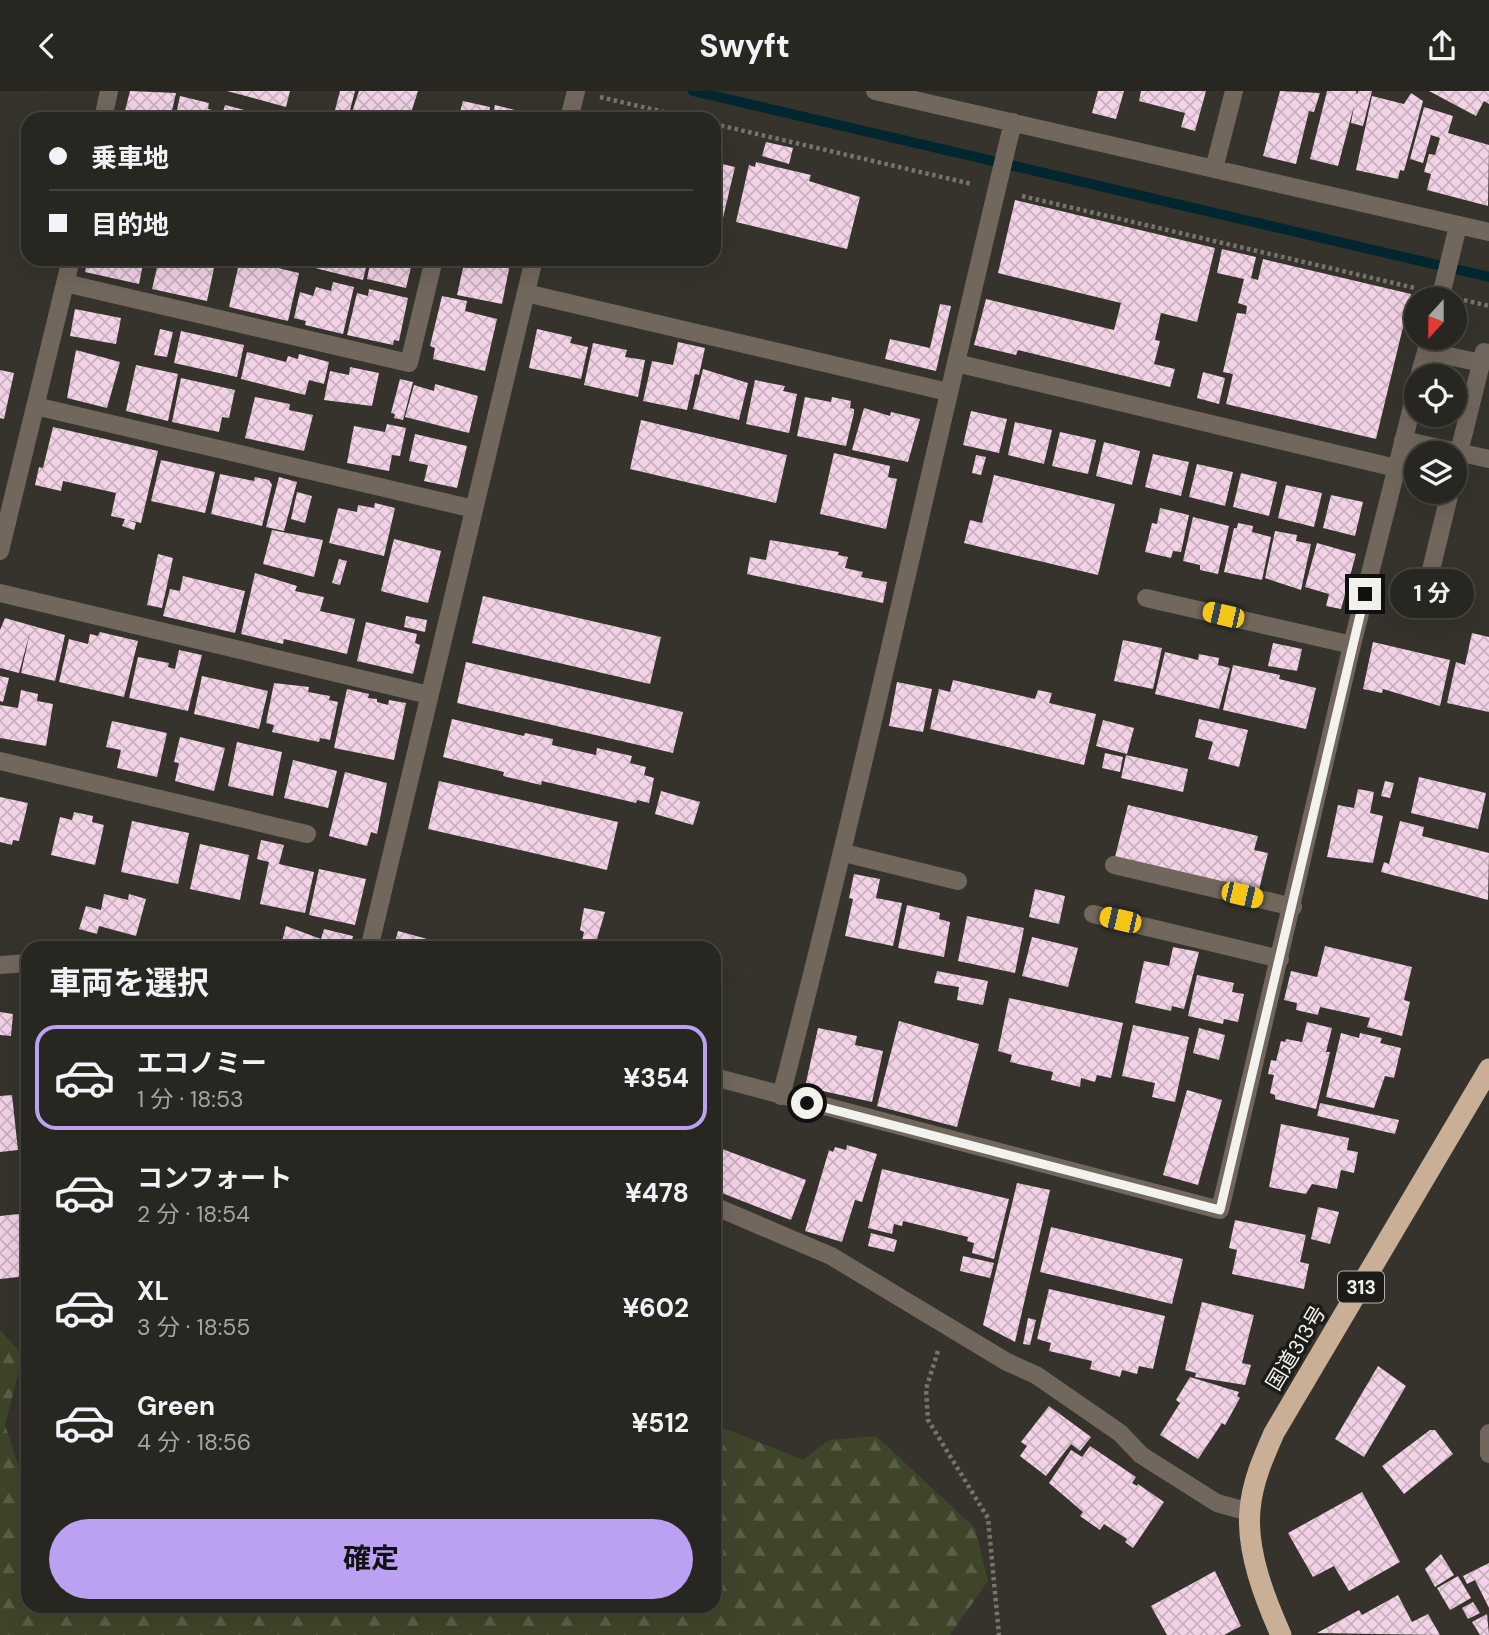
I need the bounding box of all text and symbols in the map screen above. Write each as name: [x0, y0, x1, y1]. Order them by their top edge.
text: Swyft: [699, 25, 790, 67]
icon: back: [28, 27, 66, 65]
icon: share: [1423, 27, 1461, 65]
text: 乗車地: [91, 141, 169, 175]
text: 目的地: [91, 208, 169, 242]
north arrow: [1404, 287, 1466, 350]
map controls: [1404, 287, 1467, 504]
button: locate: [1404, 364, 1467, 427]
button: layers: [1404, 441, 1467, 504]
callout: 1 分: [1390, 569, 1474, 619]
route end: [1349, 578, 1381, 610]
text: 1 分: [1414, 578, 1450, 608]
car: [1201, 600, 1246, 630]
car: [1220, 880, 1265, 910]
car: [1098, 905, 1143, 935]
text: 車両を選択: [49, 962, 209, 1004]
icon: car: [53, 1046, 116, 1109]
text: エコノミー: [137, 1046, 267, 1080]
text: ¥354: [623, 1061, 689, 1095]
text: 1 分 · 18:53: [137, 1084, 244, 1114]
route start: [791, 1087, 823, 1119]
icon: car: [53, 1161, 116, 1224]
text: コンフォート: [137, 1161, 292, 1195]
text: ¥478: [625, 1176, 689, 1210]
text: 2 分 · 18:54: [137, 1199, 250, 1229]
road number: 313: [1338, 1271, 1384, 1303]
text: XL: [137, 1274, 169, 1308]
icon: car: [53, 1276, 116, 1339]
text: ¥602: [622, 1291, 689, 1325]
street label: 国道313号: [1260, 1300, 1332, 1396]
text: 3 分 · 18:55: [137, 1312, 250, 1342]
text: Green: [137, 1389, 215, 1423]
icon: car: [53, 1391, 116, 1454]
text: ¥512: [631, 1406, 689, 1440]
text: 4 分 · 18:56: [137, 1427, 251, 1457]
button: 確定: [49, 1519, 693, 1599]

